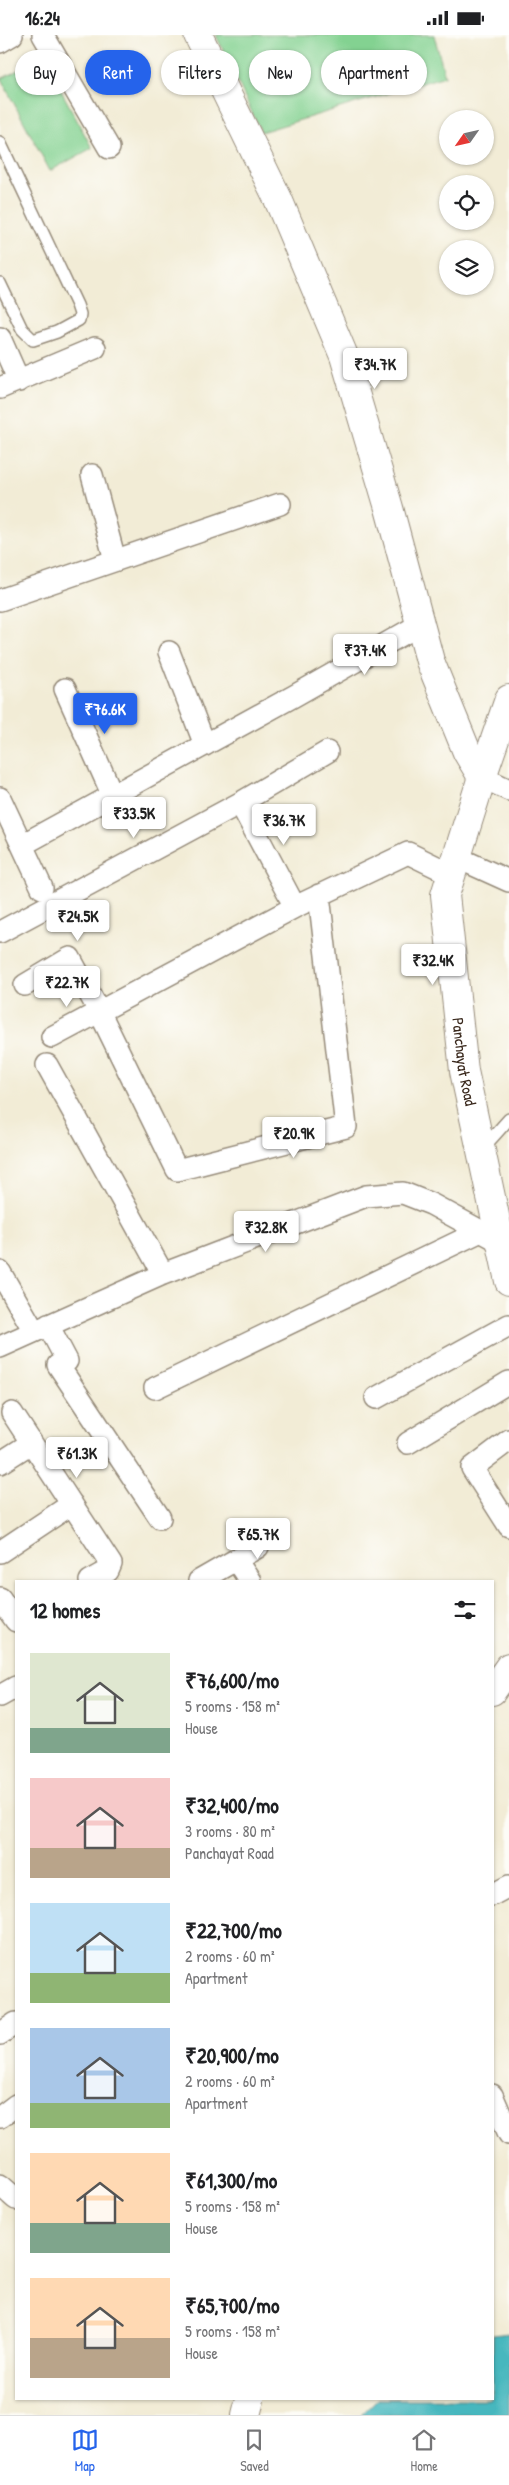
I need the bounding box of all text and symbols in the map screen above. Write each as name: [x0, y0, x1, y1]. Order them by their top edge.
text: 16:24: [25, 5, 60, 31]
chip: Buy: [15, 50, 75, 95]
chip: Rent: [85, 50, 151, 95]
chip: Filters: [161, 50, 239, 95]
chip: New: [249, 50, 311, 95]
chip: Apartment: [321, 50, 427, 95]
north arrow: [439, 110, 494, 165]
map controls: [439, 110, 494, 295]
button: locate: [439, 175, 494, 230]
button: layers: [439, 240, 494, 295]
pin: ₹34.7K: [334, 347, 416, 390]
text: ₹34.7K: [354, 353, 396, 375]
pin: ₹37.4K: [324, 633, 406, 676]
text: ₹37.4K: [344, 639, 386, 661]
pin: ₹76.6K: [64, 693, 146, 735]
text: ₹76.6K: [84, 698, 126, 720]
pin: ₹33.5K: [93, 797, 175, 839]
text: ₹33.5K: [113, 802, 155, 824]
pin: ₹36.7K: [243, 803, 325, 846]
text: ₹36.7K: [263, 809, 305, 831]
pin: ₹24.5K: [37, 899, 119, 942]
text: ₹24.5K: [57, 905, 99, 927]
pin: ₹32.4K: [392, 943, 474, 986]
text: ₹32.4K: [412, 949, 454, 971]
pin: ₹22.7K: [26, 965, 108, 1008]
text: ₹22.7K: [45, 971, 89, 993]
street label: Panchayat Road: [447, 1016, 482, 1108]
pin: ₹20.9K: [253, 1117, 335, 1159]
text: ₹20.9K: [273, 1122, 315, 1144]
pin: ₹32.8K: [225, 1211, 307, 1253]
text: ₹32.8K: [245, 1216, 287, 1238]
pin: ₹61.3K: [36, 1437, 118, 1479]
text: ₹61.3K: [57, 1442, 97, 1464]
pin: ₹65.7K: [217, 1517, 299, 1560]
text: ₹65.7K: [237, 1523, 279, 1545]
text: 12 homes: [30, 1596, 100, 1625]
icon: filters: [451, 1596, 479, 1624]
text: ₹76,600/mo: [185, 1666, 279, 1695]
icon: home: [70, 1673, 130, 1733]
text: 5 rooms · 158 m²: [185, 1695, 280, 1717]
text: House: [185, 1717, 218, 1739]
text: ₹32,400/mo: [185, 1791, 279, 1820]
icon: home: [70, 1798, 130, 1858]
text: 3 rooms · 80 m²: [185, 1820, 275, 1842]
text: Panchayat Road: [185, 1842, 274, 1864]
text: ₹22,700/mo: [185, 1916, 282, 1945]
icon: home: [70, 1923, 130, 1983]
text: 2 rooms · 60 m²: [185, 1945, 275, 1967]
text: Apartment: [185, 1967, 248, 1989]
text: ₹20,900/mo: [185, 2041, 279, 2070]
icon: home: [70, 2048, 130, 2108]
text: 2 rooms · 60 m²: [185, 2070, 275, 2092]
text: Apartment: [185, 2092, 248, 2114]
text: ₹61,300/mo: [185, 2166, 277, 2195]
icon: home: [70, 2173, 130, 2233]
text: 5 rooms · 158 m²: [185, 2195, 280, 2217]
text: House: [185, 2217, 218, 2239]
text: ₹65,700/mo: [185, 2291, 279, 2320]
icon: home: [70, 2298, 130, 2358]
text: 5 rooms · 158 m²: [185, 2320, 280, 2342]
text: House: [185, 2342, 218, 2364]
tab: Map: [71, 2426, 99, 2475]
tab: Saved: [240, 2426, 269, 2475]
tab: Home: [410, 2426, 438, 2475]

